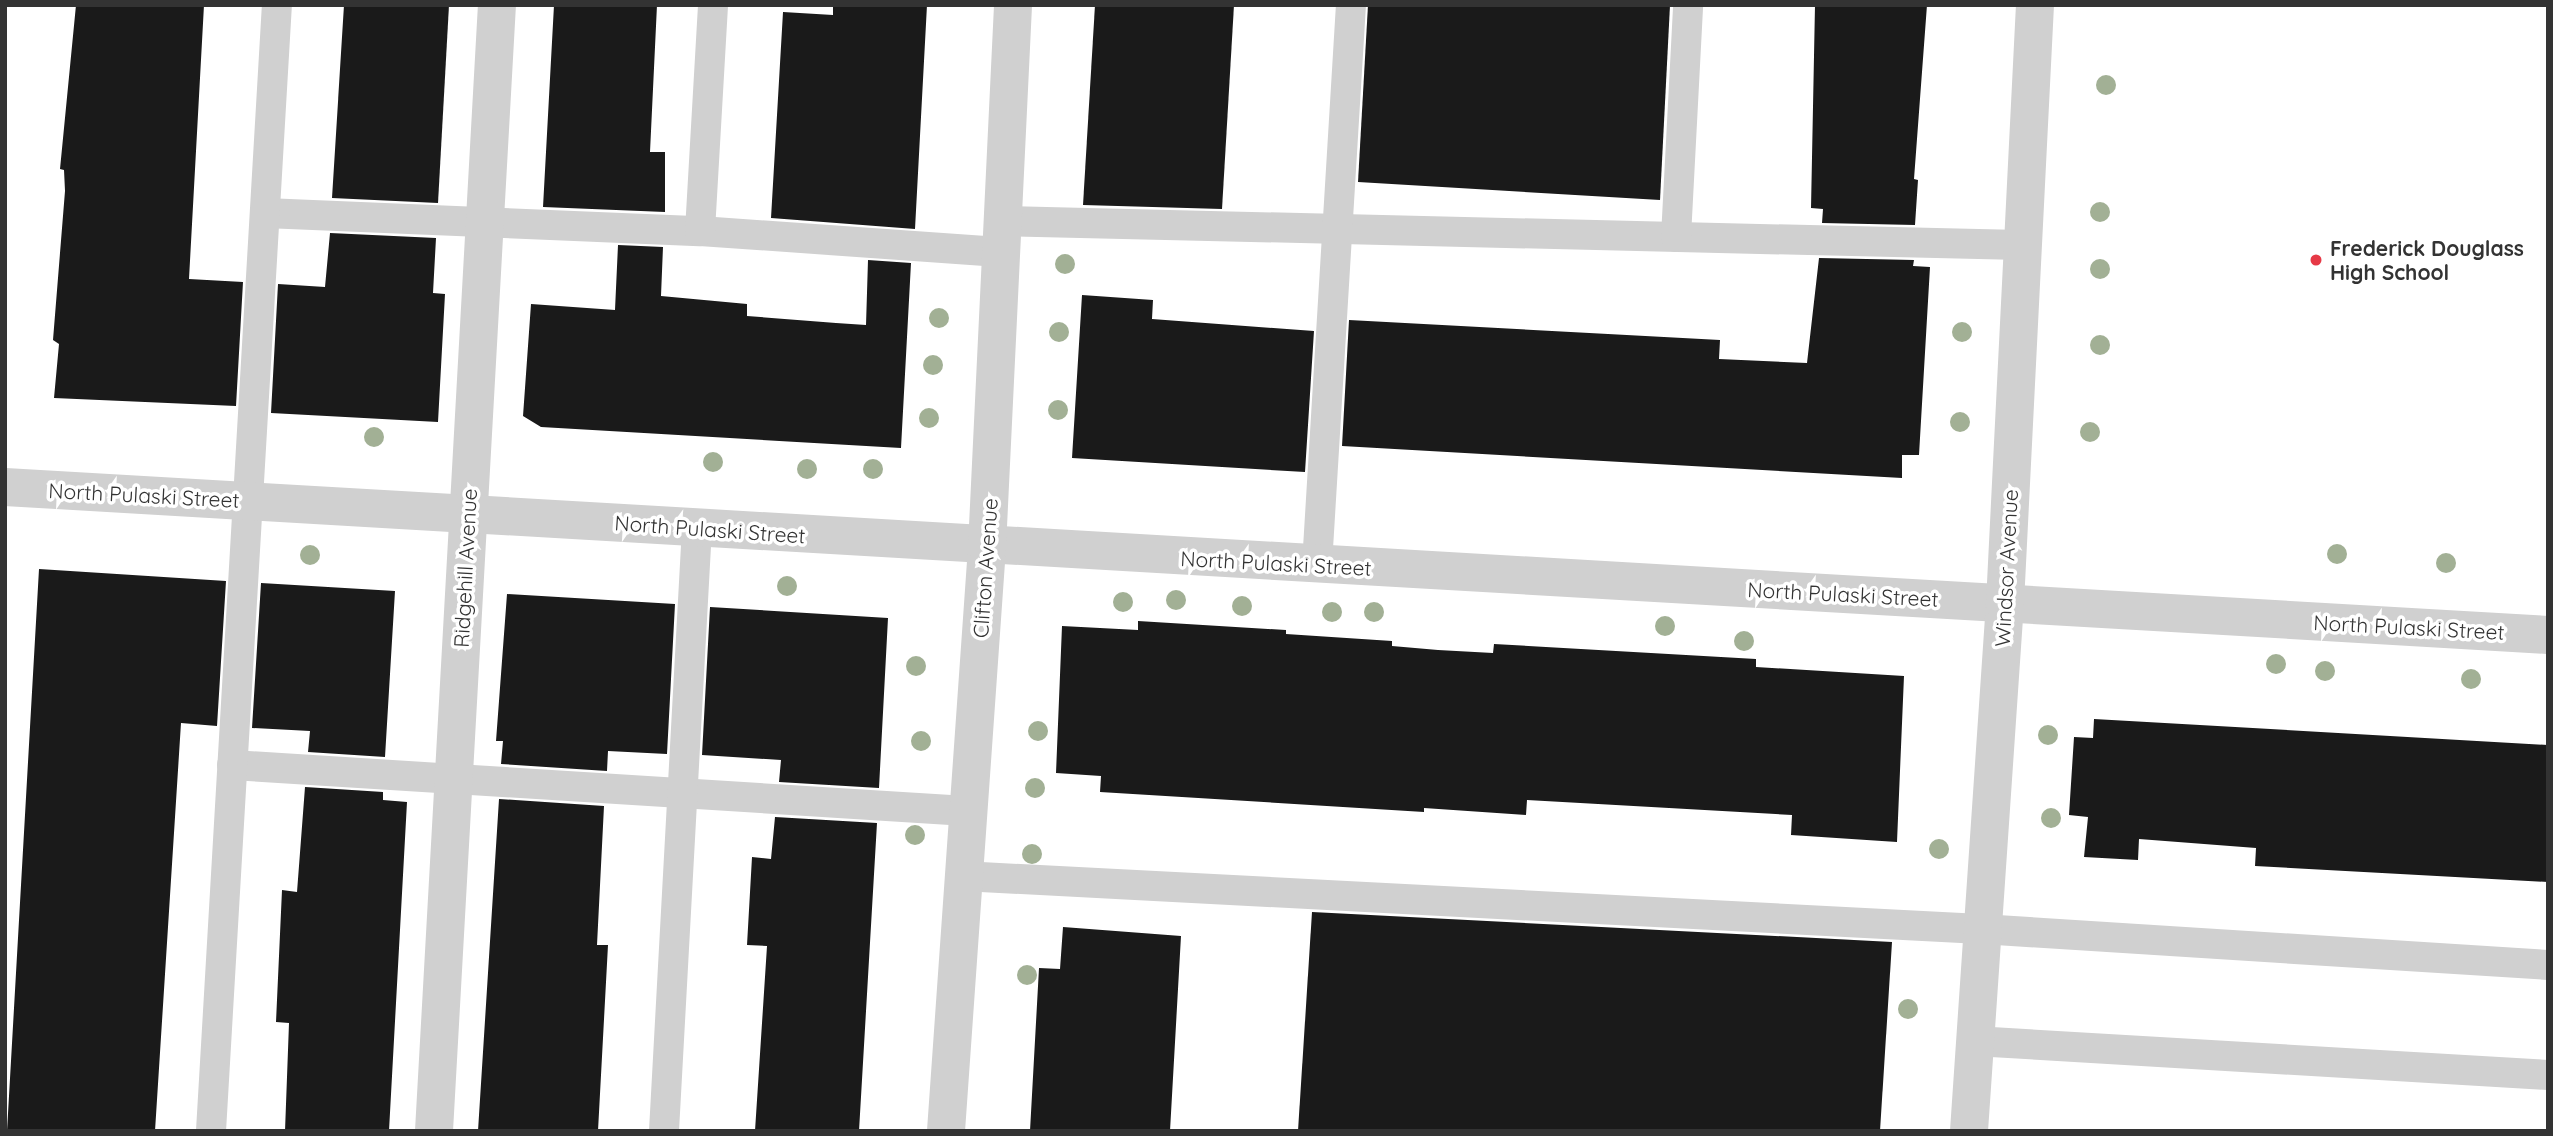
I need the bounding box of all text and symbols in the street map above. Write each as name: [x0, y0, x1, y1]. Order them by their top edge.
place label: Frederick Douglass High School: [2330, 235, 2524, 285]
marker: Frederick Douglass High School: [2308, 252, 2324, 268]
street label: North Pulaski Street: [48, 477, 240, 513]
street label: Ridgehill Avenue: [448, 488, 482, 648]
street label: Windsor Avenue: [1989, 489, 2023, 647]
street label: Clifton Avenue: [968, 497, 1002, 639]
street label: North Pulaski Street: [614, 510, 806, 548]
street label: North Pulaski Street: [1180, 545, 1372, 581]
street label: North Pulaski Street: [1747, 576, 1939, 612]
street label: North Pulaski Street: [2313, 609, 2505, 645]

